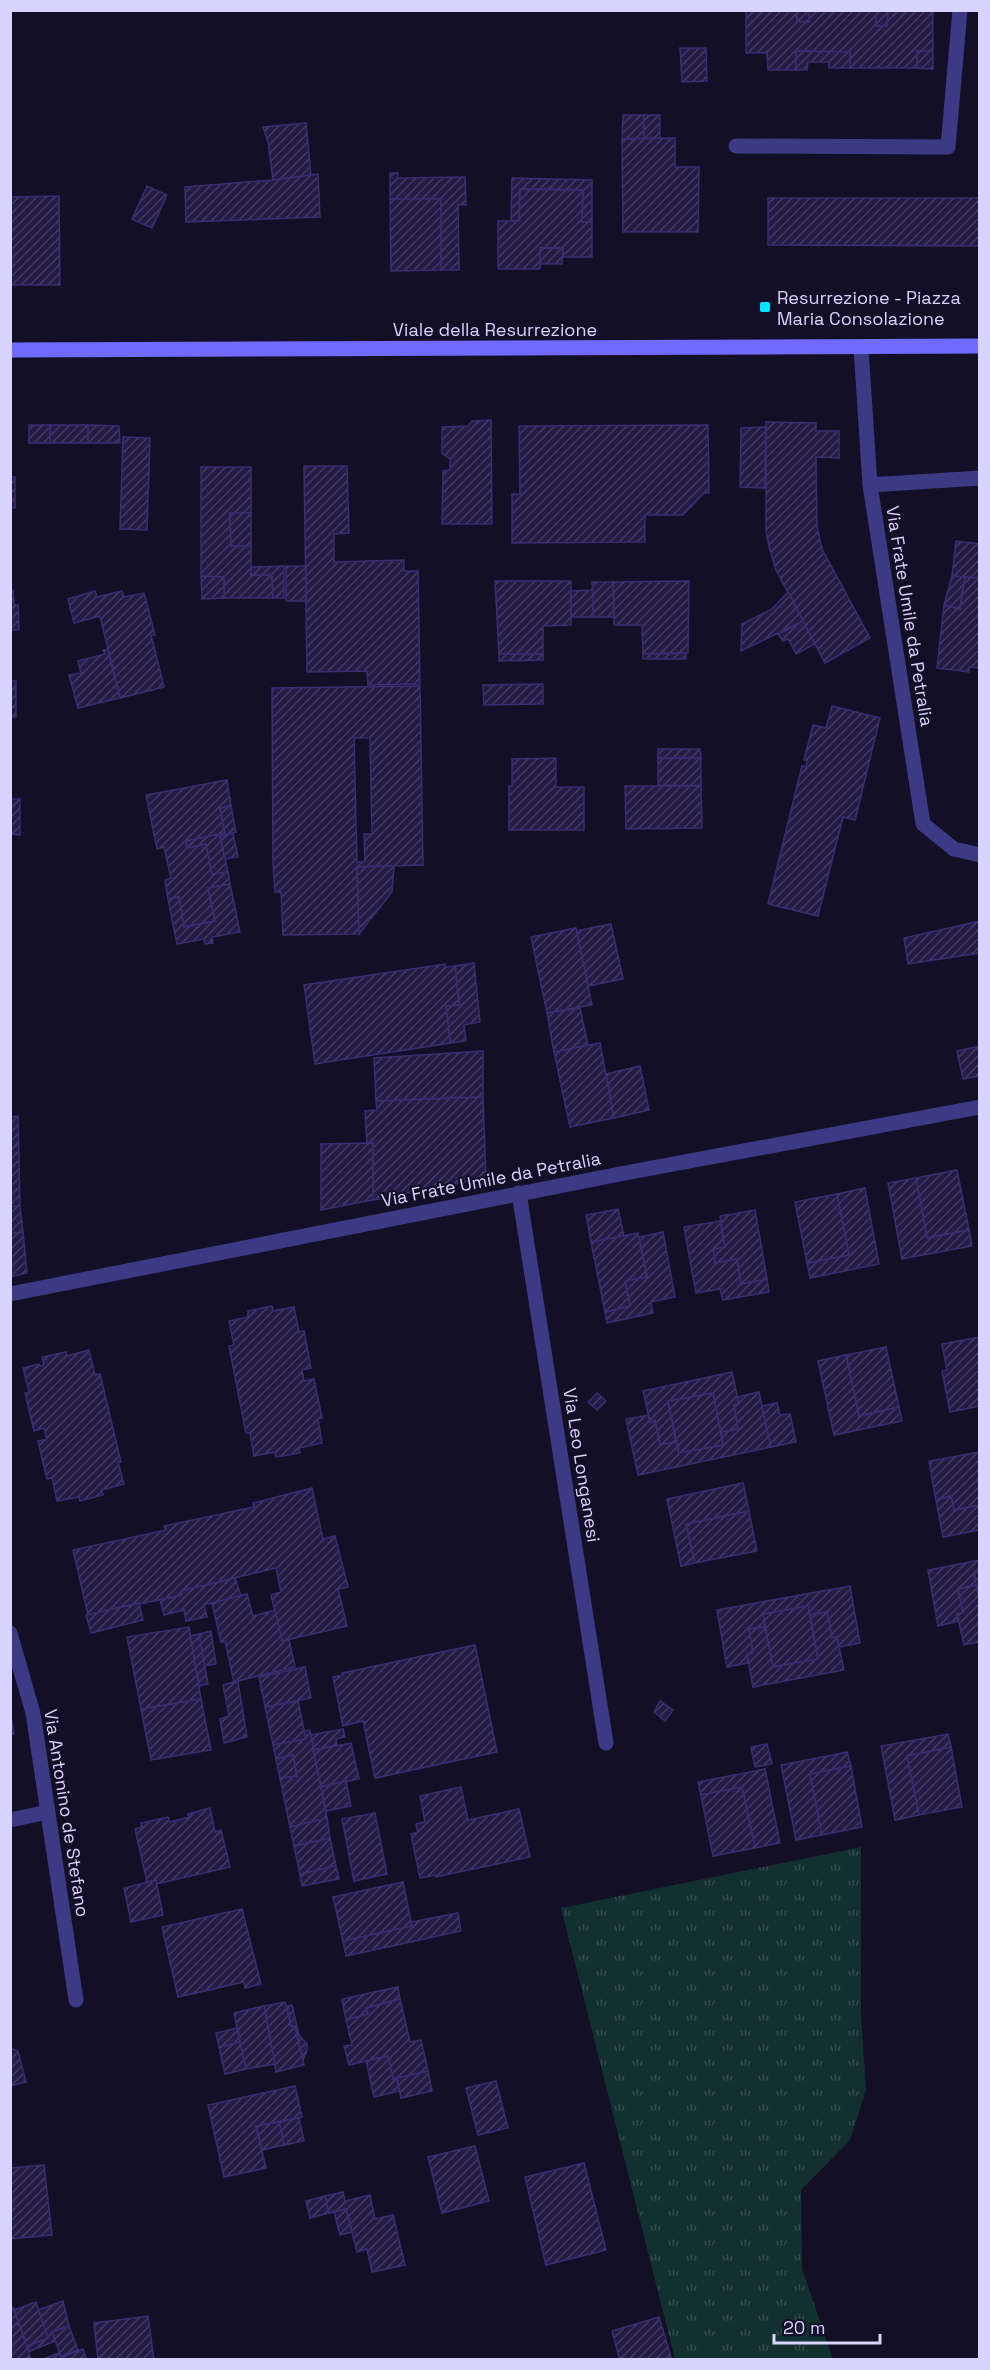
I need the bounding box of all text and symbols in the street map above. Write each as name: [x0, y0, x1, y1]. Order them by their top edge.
place label: Resurrezione - Piazza Maria Consolazione: [777, 286, 961, 330]
marker: Resurrezione - Piazza Maria Consolazione: [758, 300, 772, 314]
street label: Viale della Resurrezione: [393, 318, 597, 341]
street label: Via Frate Umile da Petralia: [881, 504, 939, 728]
street label: Via Frate Umile da Petralia: [379, 1146, 603, 1212]
street label: Via Leo Longanesi: [558, 1386, 606, 1544]
street label: Via Antonino de Stefano: [39, 1707, 95, 1919]
scale bar: [774, 2307, 880, 2345]
text: 20 m: [783, 2316, 826, 2339]

